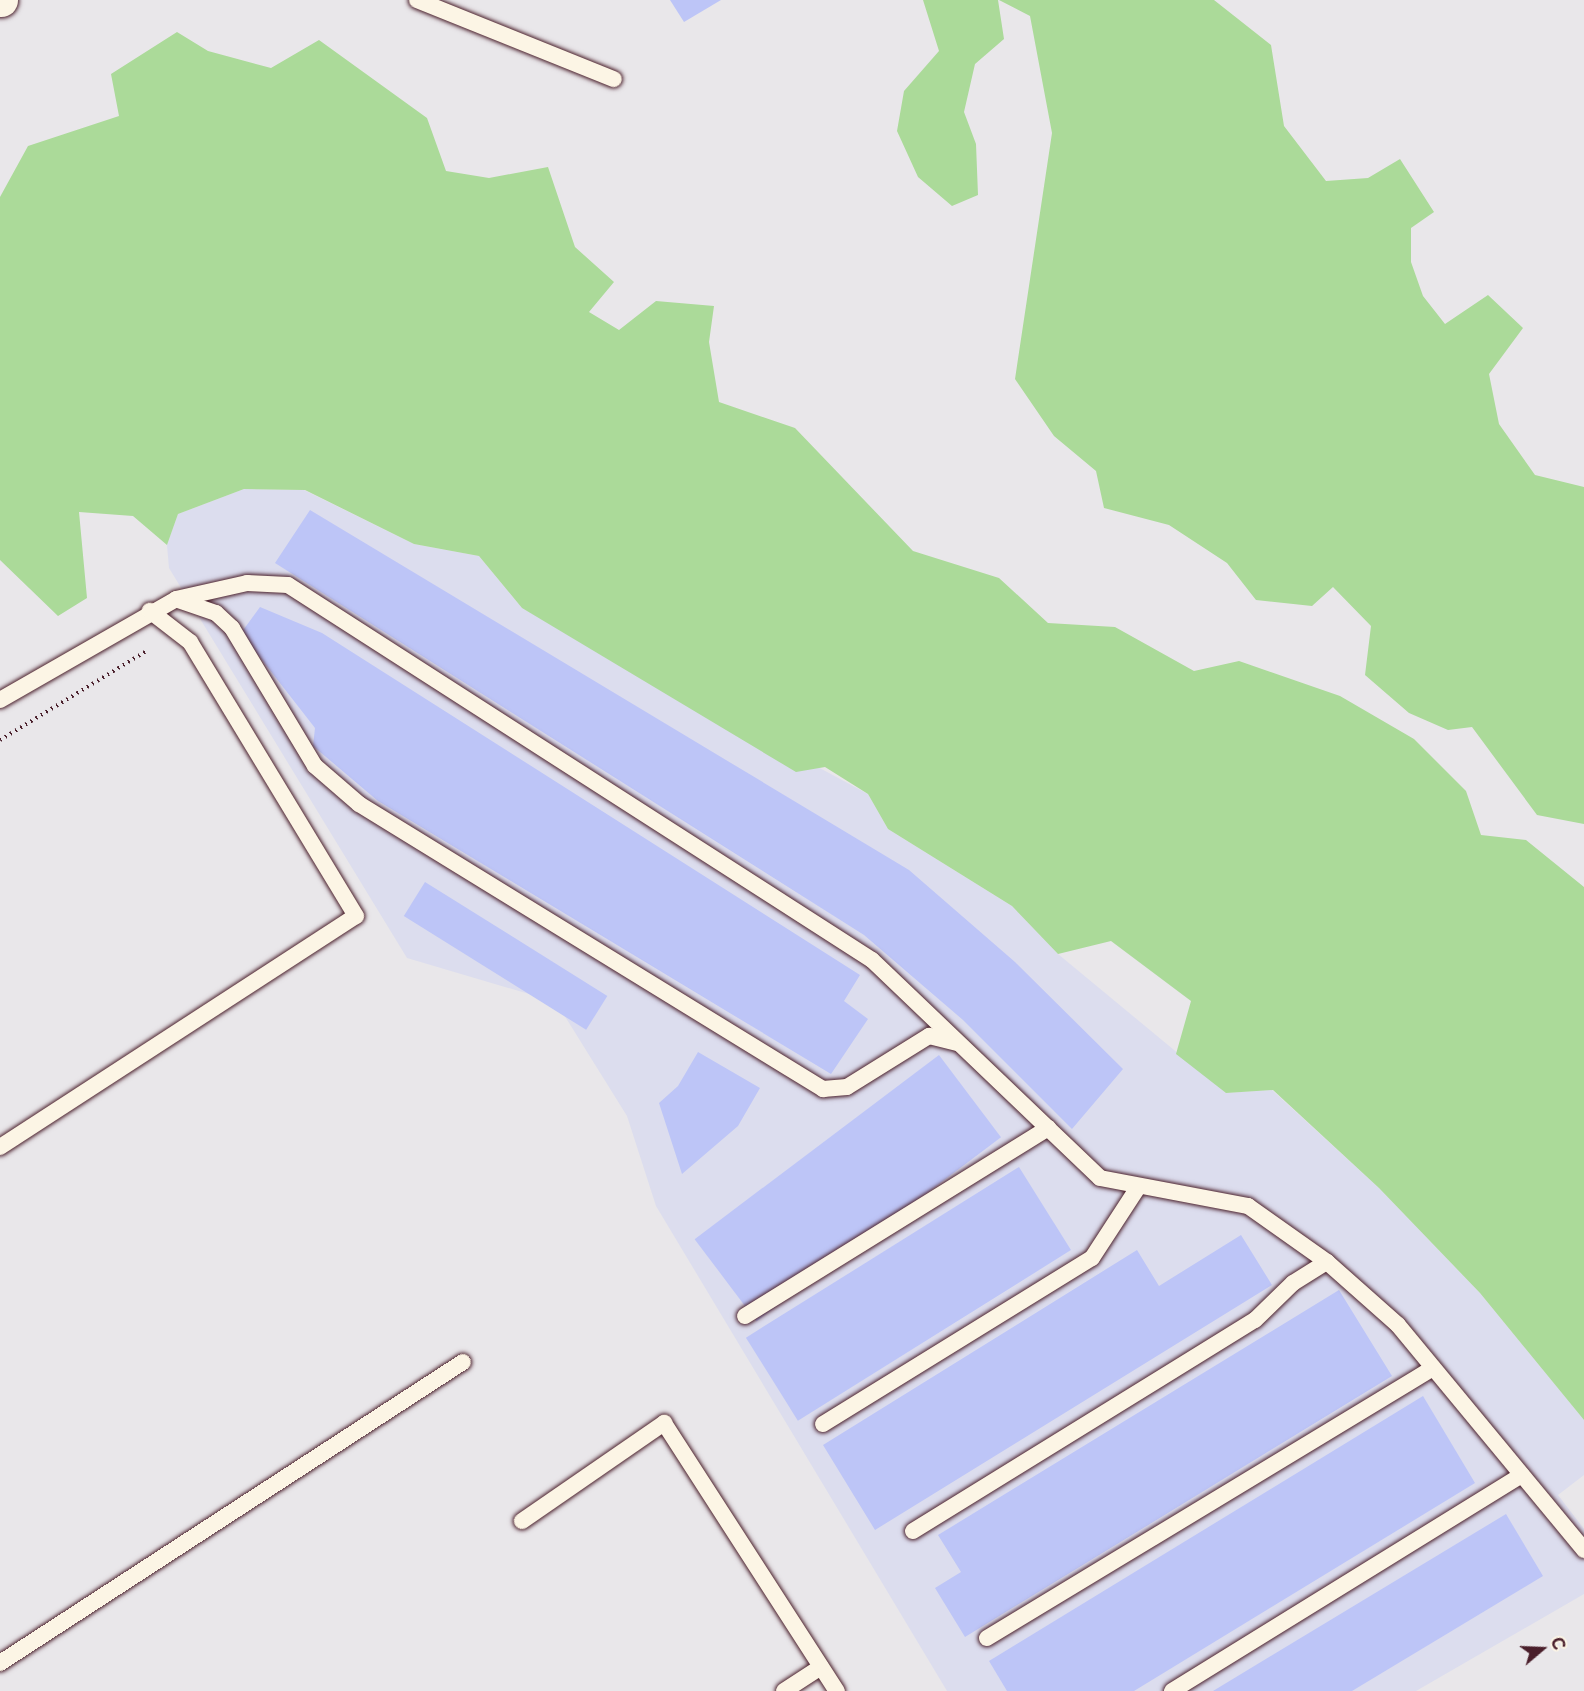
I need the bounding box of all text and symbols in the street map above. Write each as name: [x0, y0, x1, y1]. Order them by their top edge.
north arrow: [1512, 1619, 1572, 1679]
text: С: [1546, 1634, 1572, 1653]

